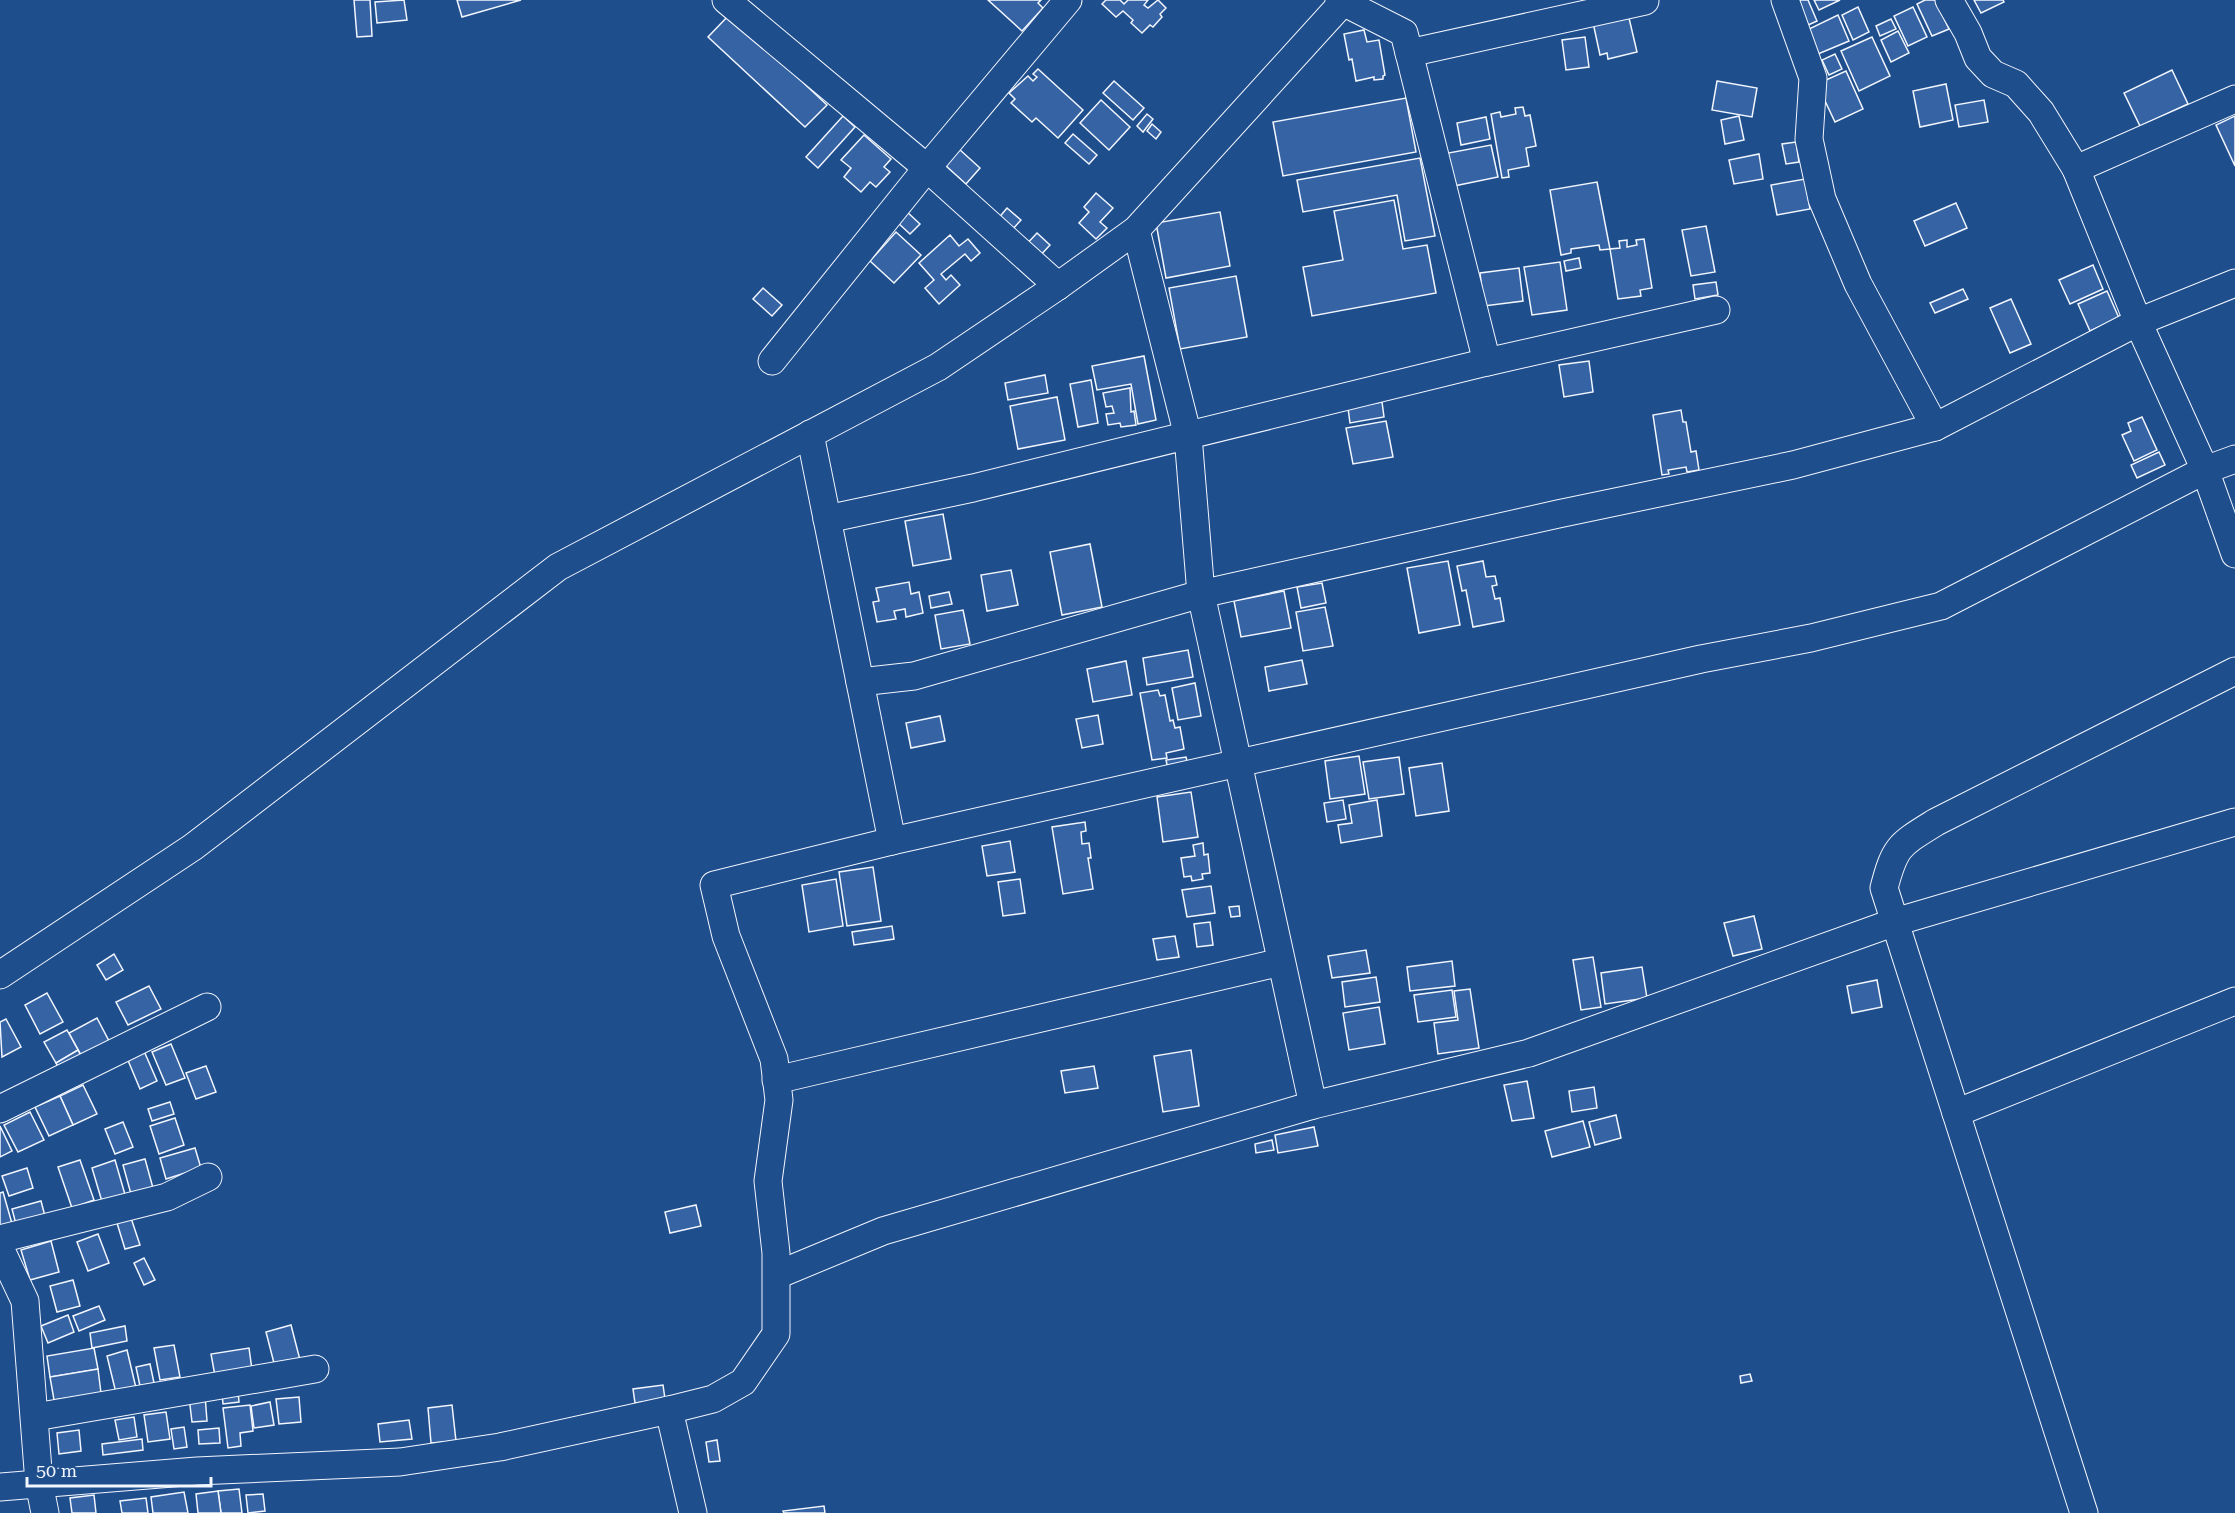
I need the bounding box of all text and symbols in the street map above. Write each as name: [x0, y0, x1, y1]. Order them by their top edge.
scale bar: [27, 1450, 212, 1488]
text: 50 m: [36, 1460, 77, 1481]

